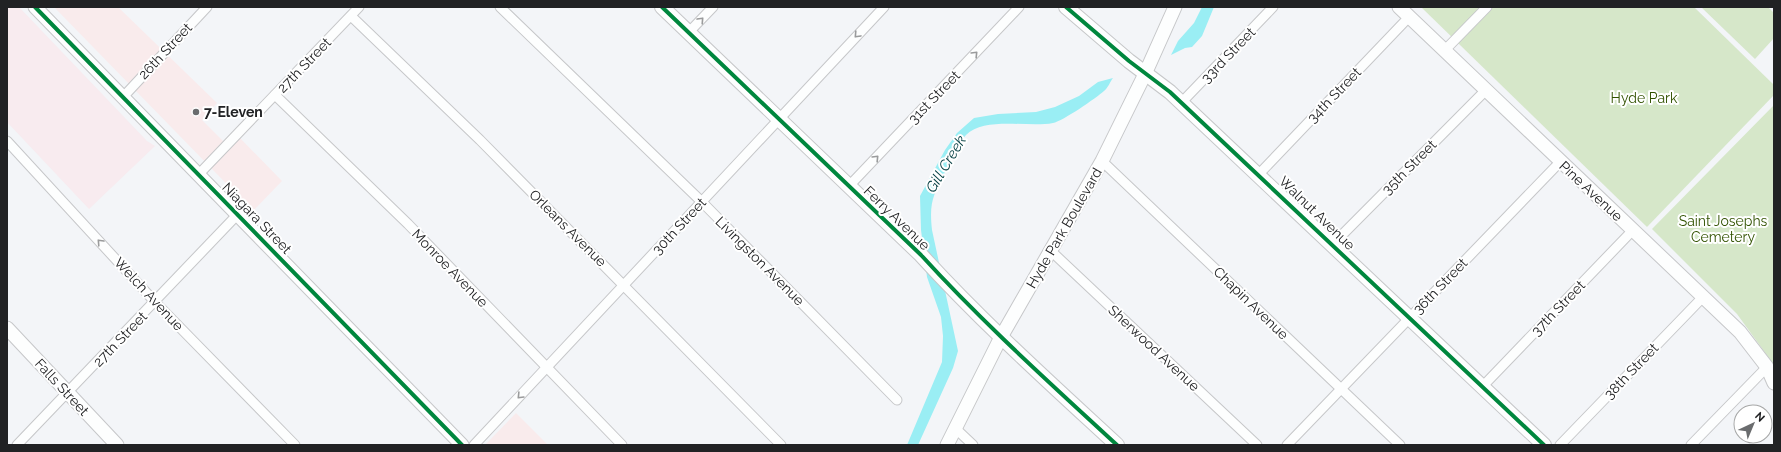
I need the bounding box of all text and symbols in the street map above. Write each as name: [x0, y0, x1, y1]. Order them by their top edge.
one-way arrow: [696, 17, 704, 25]
street label: 26th Street: [135, 19, 195, 82]
street label: 33rd Street: [1198, 24, 1259, 86]
one-way arrow: [855, 31, 862, 38]
street label: 27th Street: [274, 34, 334, 96]
one-way arrow: [970, 51, 978, 59]
street label: 34th Street: [1304, 64, 1364, 126]
street label: 31st Street: [905, 67, 963, 127]
park label: Hyde Park: [1611, 90, 1678, 106]
place label: 7-Eleven: [204, 104, 263, 120]
marker: 7-Eleven: [191, 107, 201, 117]
water label: Gill Creek: [922, 132, 970, 196]
street label: 35th Street: [1378, 136, 1440, 198]
one-way arrow: [871, 155, 878, 163]
street label: Pine Avenue: [1556, 158, 1626, 224]
street label: Hyde Park Boulevard: [1023, 165, 1105, 291]
street label: Walnut Avenue: [1276, 173, 1358, 253]
street label: Niagara Street: [219, 179, 295, 257]
street label: Ferry Avenue: [861, 183, 933, 253]
street label: Orleans Avenue: [526, 186, 610, 270]
street label: 30th Street: [649, 194, 709, 258]
street label: Livingston Avenue: [712, 213, 808, 309]
park label: Saint Josephs Cemetery: [1679, 213, 1768, 245]
street label: Monroe Avenue: [409, 226, 491, 310]
one-way arrow: [98, 239, 105, 247]
street label: Welch Avenue: [111, 254, 187, 334]
street label: 36th Street: [1410, 255, 1471, 317]
street label: Chapin Avenue: [1210, 263, 1292, 343]
street label: 37th Street: [1528, 277, 1588, 339]
street label: Sherwood Avenue: [1105, 302, 1203, 394]
street label: 27th Street: [90, 308, 150, 370]
street label: 38th Street: [1601, 340, 1662, 402]
street label: Falls Street: [32, 355, 93, 419]
one-way arrow: [517, 391, 525, 399]
north arrow: [1733, 404, 1773, 444]
text: N: [1752, 410, 1767, 425]

